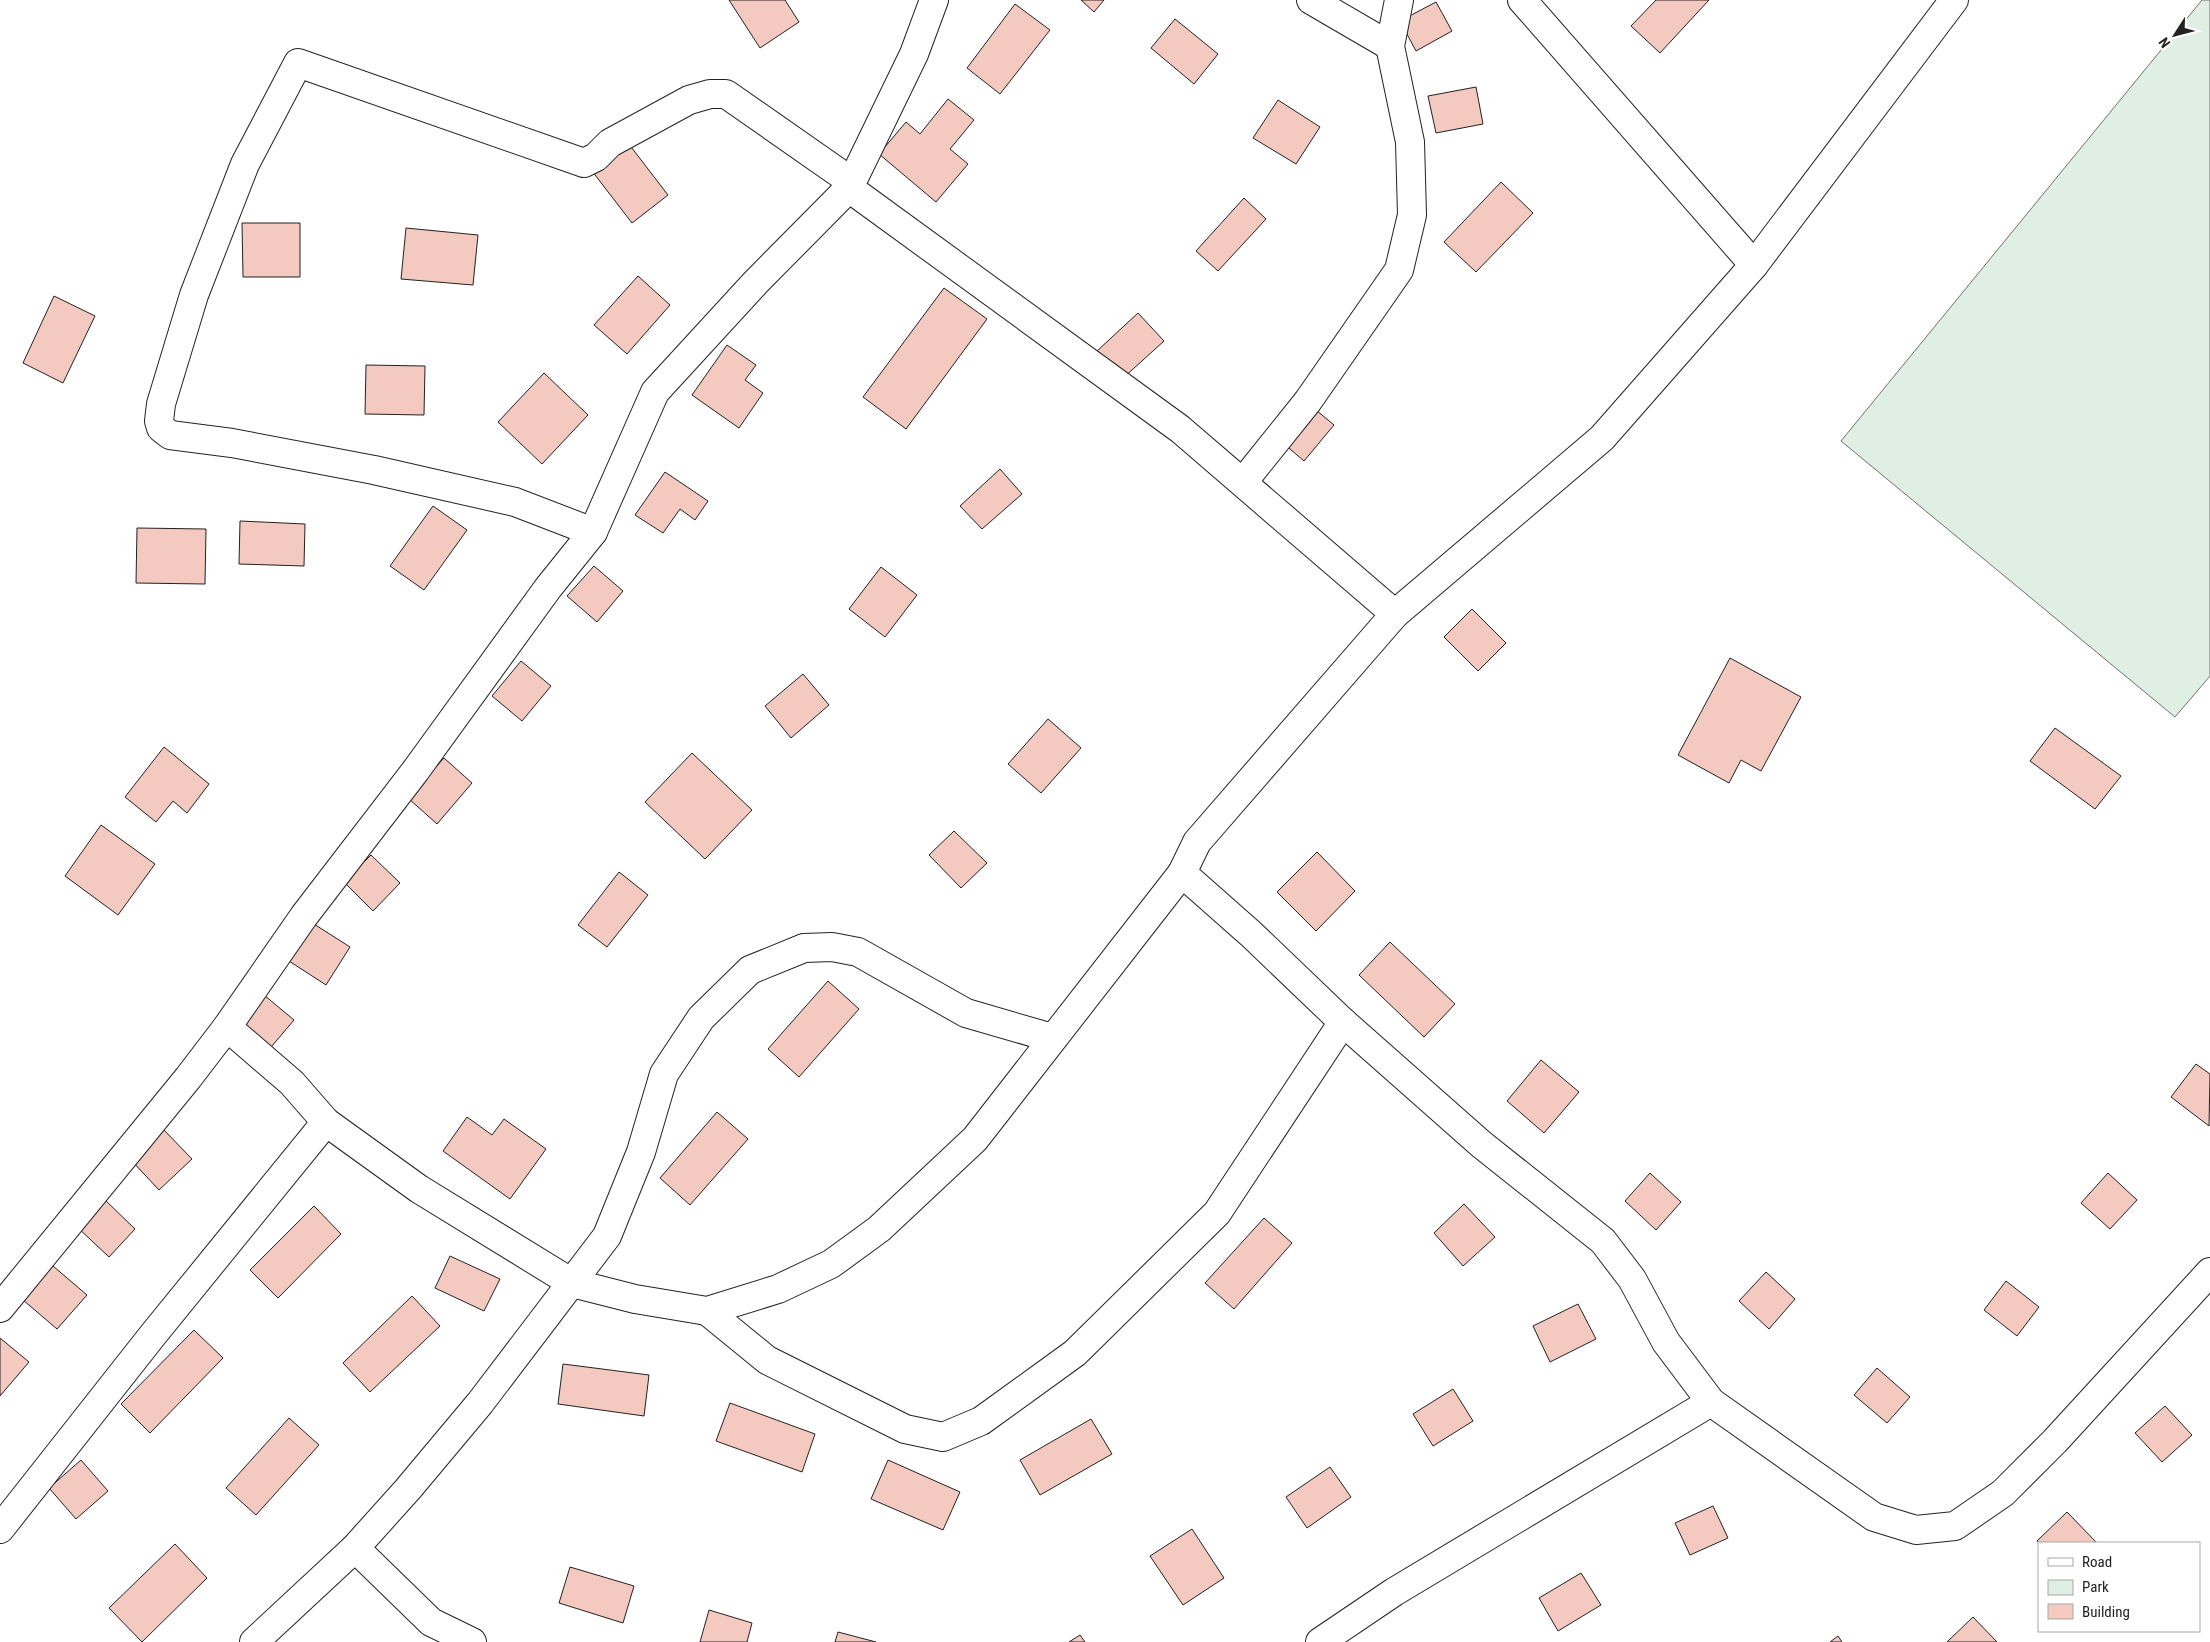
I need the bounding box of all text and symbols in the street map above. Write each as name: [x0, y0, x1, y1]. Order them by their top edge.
north arrow: [2150, 10, 2200, 60]
text: N: [2155, 34, 2173, 51]
legend: [2038, 1542, 2200, 1632]
text: Road: [2082, 1553, 2112, 1571]
text: Park: [2082, 1578, 2109, 1596]
text: Building: [2082, 1603, 2130, 1621]

